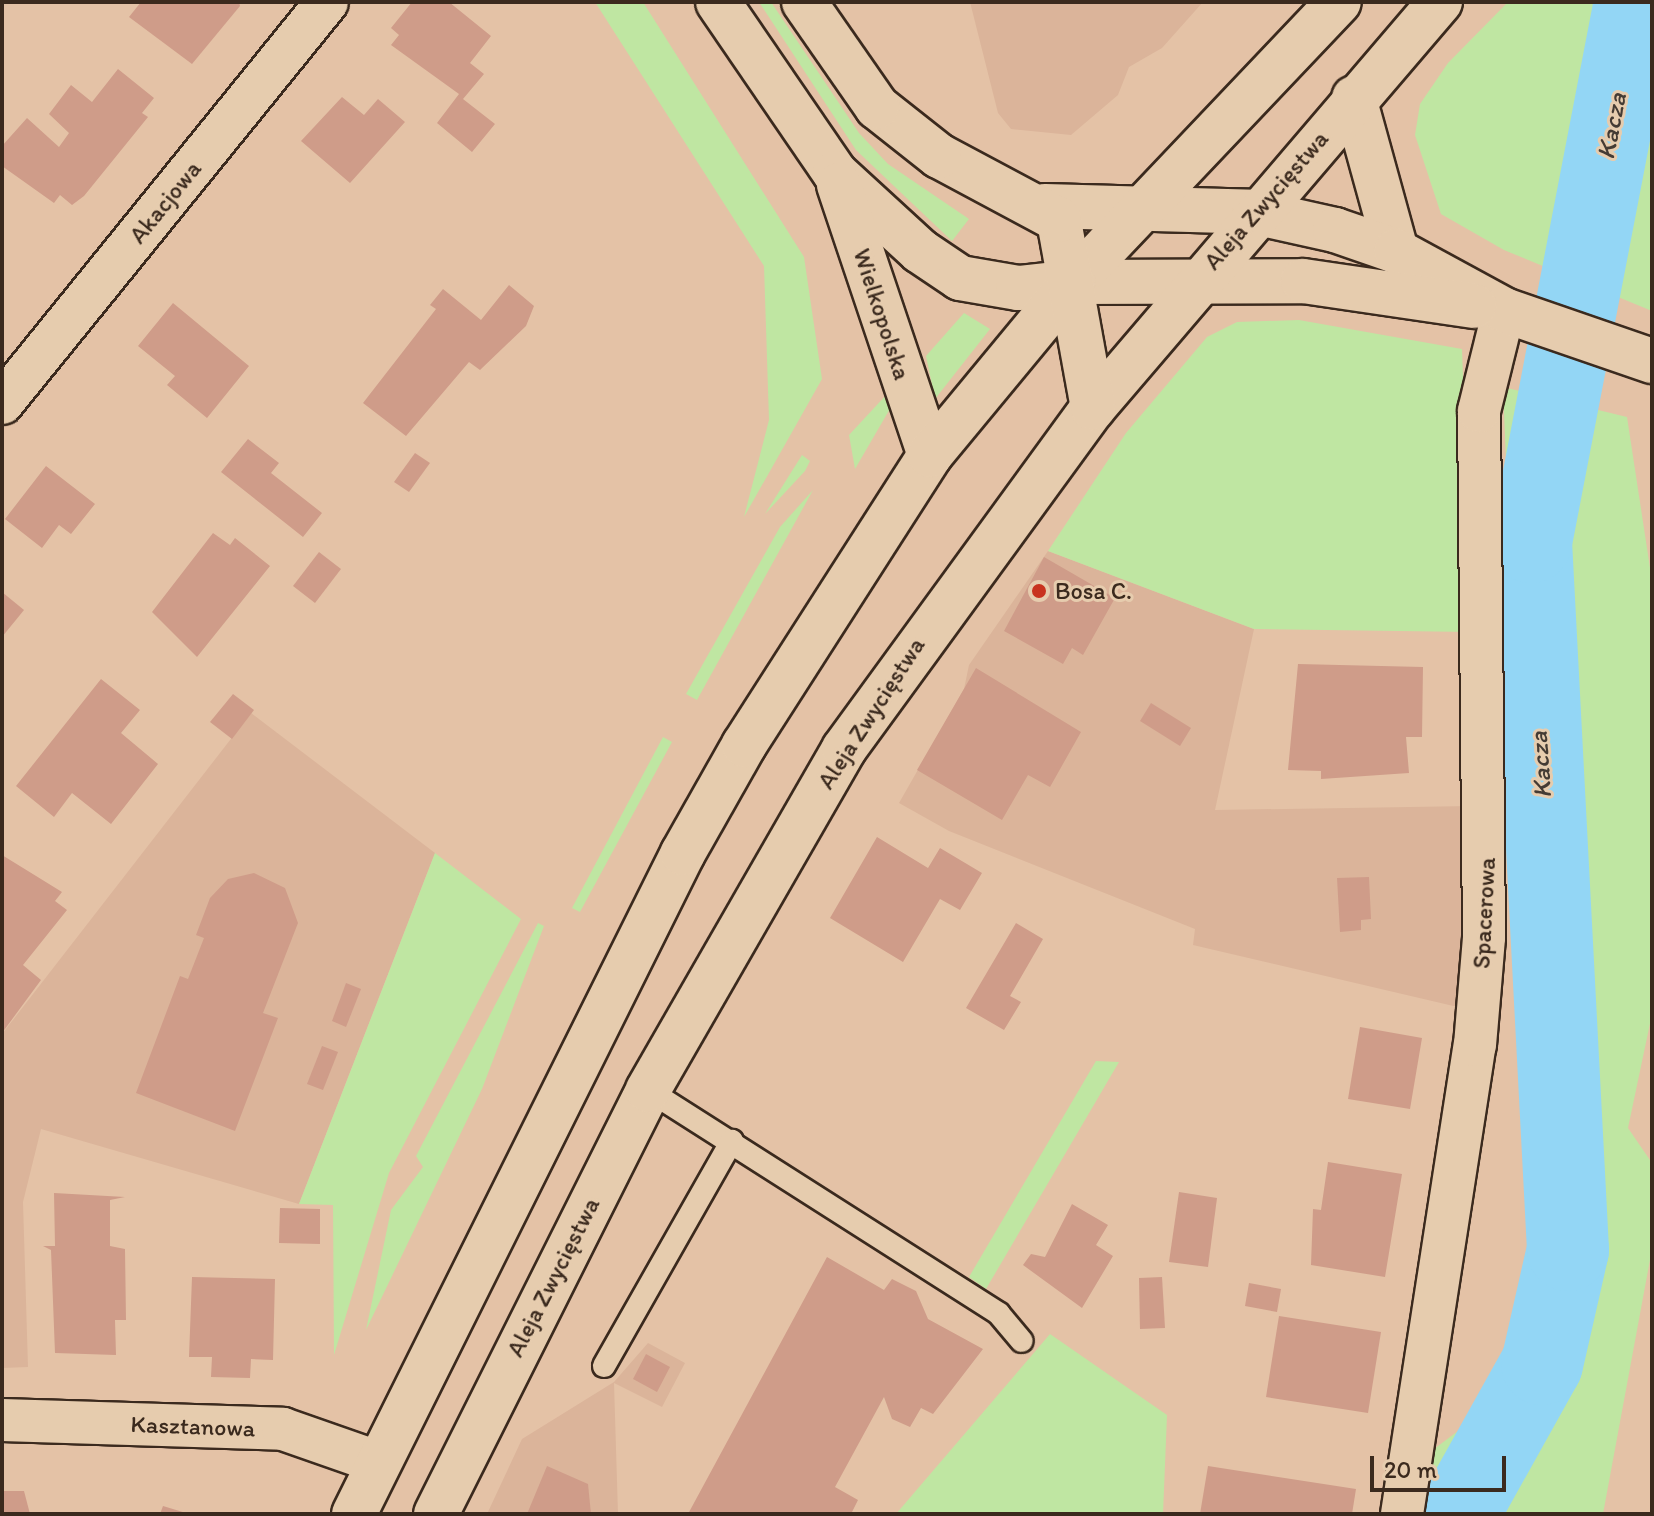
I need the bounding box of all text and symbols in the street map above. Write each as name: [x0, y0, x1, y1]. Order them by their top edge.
water label: Kacza: [1590, 90, 1634, 162]
street label: Aleja Zwycięstwa: [1198, 125, 1334, 275]
street label: Akacjowa: [123, 155, 207, 249]
street label: Wielkopolska: [847, 245, 917, 383]
place label: Bosa C.: [1055, 577, 1132, 605]
marker: Bosa C.: [1030, 582, 1048, 600]
street label: Aleja Zwycięstwa: [811, 632, 931, 794]
water label: Kacza: [1523, 731, 1559, 799]
street label: Spacerowa: [1467, 857, 1501, 969]
street label: Aleja Zwycięstwa: [501, 1193, 605, 1361]
street label: Kasztanowa: [130, 1409, 256, 1443]
scale bar: [1374, 1440, 1510, 1490]
text: 20 m: [1384, 1455, 1437, 1484]

